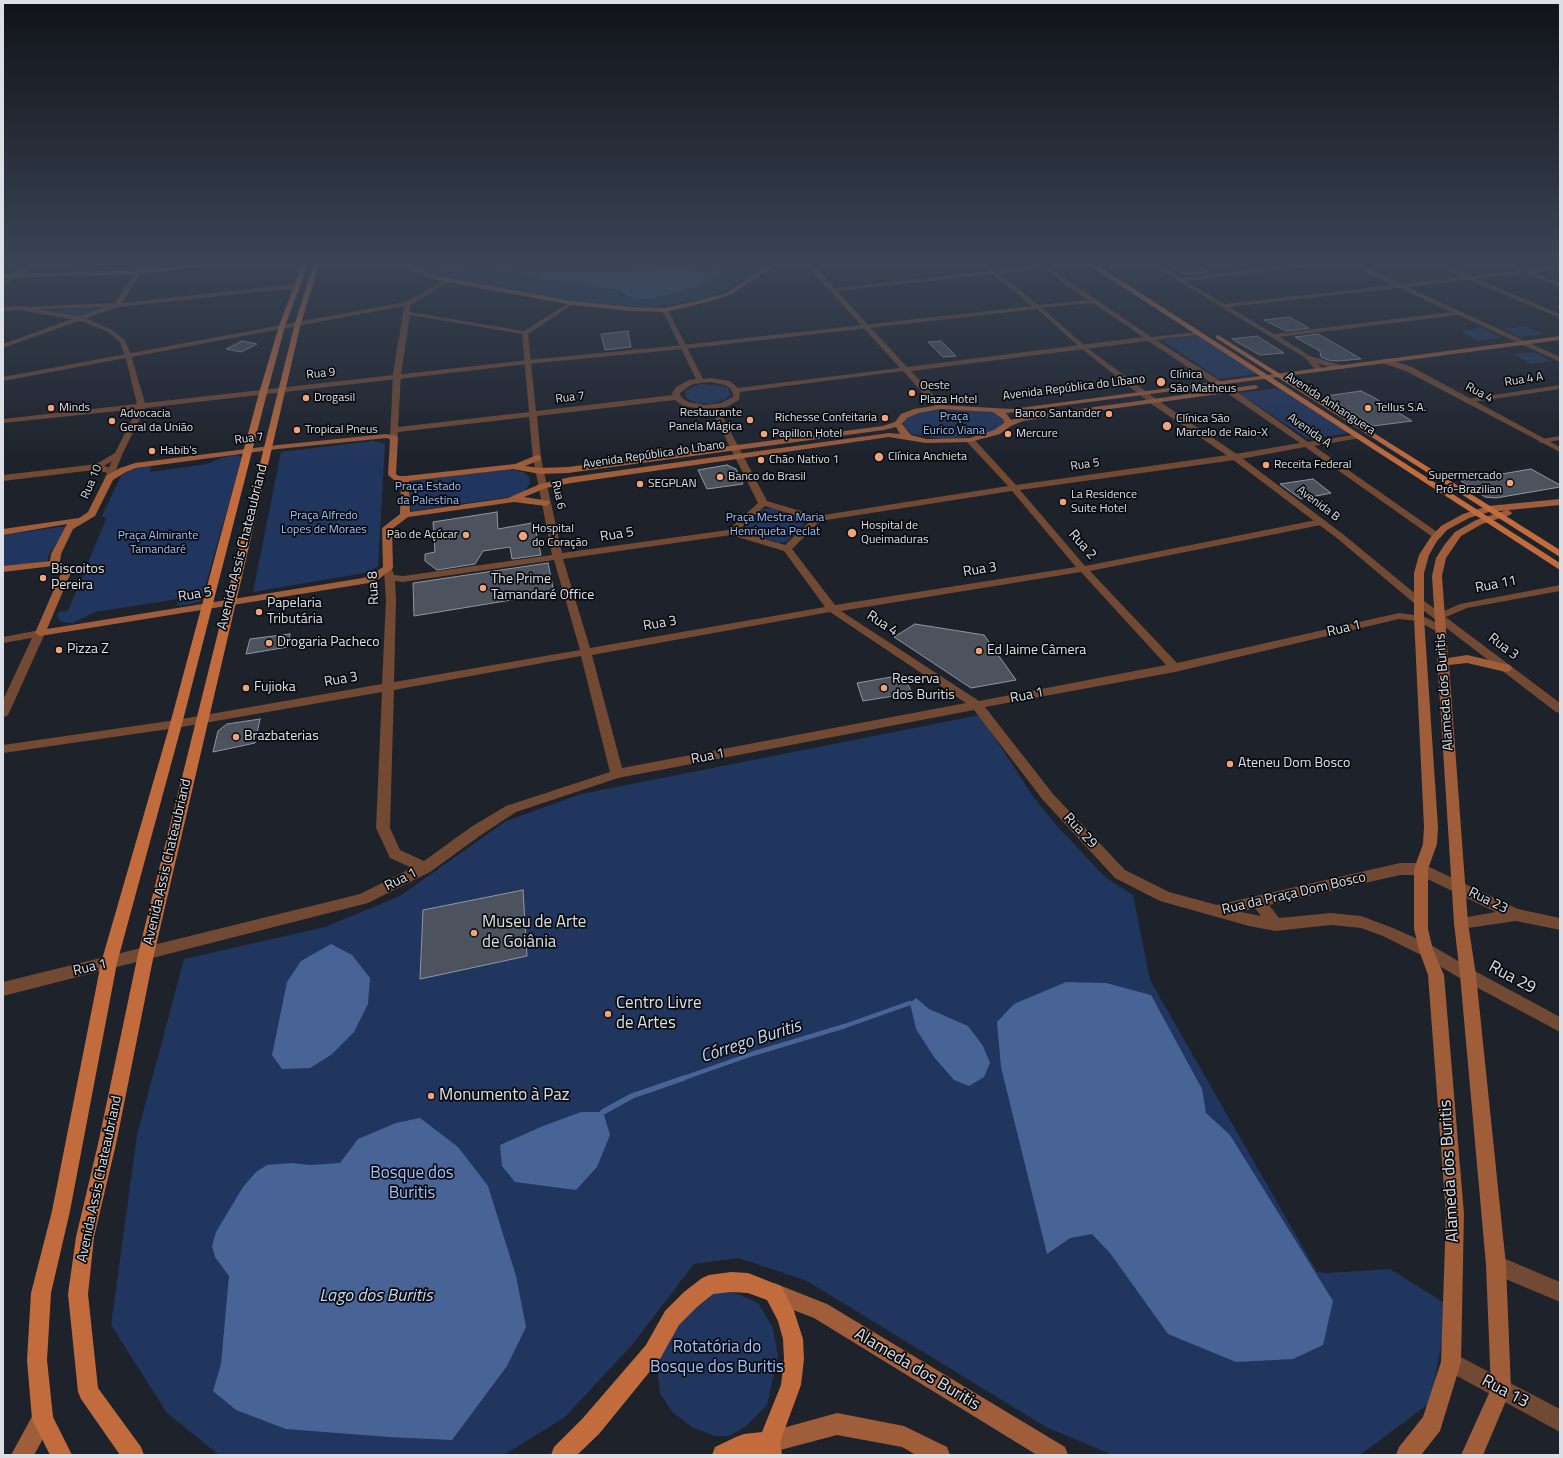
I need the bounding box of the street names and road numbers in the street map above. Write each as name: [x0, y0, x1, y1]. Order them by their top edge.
street label: Rua 9: [306, 365, 336, 383]
street label: Avenida Anhanguera: [1282, 370, 1378, 438]
street label: Rua 4 A: [1504, 370, 1544, 390]
street label: Avenida República do Líbano: [1002, 372, 1146, 404]
street label: Rua 4: [1463, 380, 1495, 406]
street label: Rua 7: [555, 389, 585, 407]
street label: Avenida A: [1284, 411, 1334, 451]
street label: Rua 7: [234, 430, 264, 448]
street label: Avenida República do Líbano: [582, 438, 726, 472]
street label: Rua 5: [1070, 456, 1100, 474]
street label: Rua 10: [78, 463, 106, 501]
street label: Avenida Assis Chateaubriand: [214, 463, 272, 631]
street label: Rua 6: [548, 479, 568, 511]
street label: Avenida B: [1294, 483, 1342, 525]
street label: Rua 5: [599, 524, 635, 546]
street label: Rua 2: [1065, 527, 1099, 563]
street label: Rua 3: [962, 559, 998, 581]
street label: Rua 8: [365, 571, 383, 605]
street label: Rua 11: [1474, 573, 1518, 597]
street label: Rua 5: [177, 584, 213, 606]
street label: Rua 4: [863, 608, 901, 640]
street label: Rua 3: [642, 613, 678, 635]
street label: Rua 1: [1326, 617, 1362, 641]
street label: Rua 3: [1484, 630, 1522, 664]
street label: Alameda dos Buritis: [1433, 633, 1457, 751]
street label: Rua 3: [323, 669, 359, 691]
street label: Rua 1: [1009, 685, 1045, 707]
street label: Rua 1: [690, 746, 726, 768]
street label: Avenida Assis Chateaubriand: [141, 777, 195, 947]
street label: Rua 29: [1060, 810, 1100, 852]
street label: Rua 1: [382, 865, 420, 895]
street label: Rua da Praça Dom Bosco: [1220, 869, 1368, 919]
street label: Rua 23: [1466, 884, 1510, 918]
street label: Rua 1: [72, 956, 108, 980]
street label: Rua 29: [1485, 957, 1539, 999]
street label: Avenida Assis Chateaubriand: [74, 1094, 126, 1264]
street label: Alameda dos Buritis: [1436, 1099, 1464, 1243]
street label: Alameda dos Buritis: [850, 1324, 984, 1416]
street label: Rua 13: [1478, 1371, 1532, 1413]

